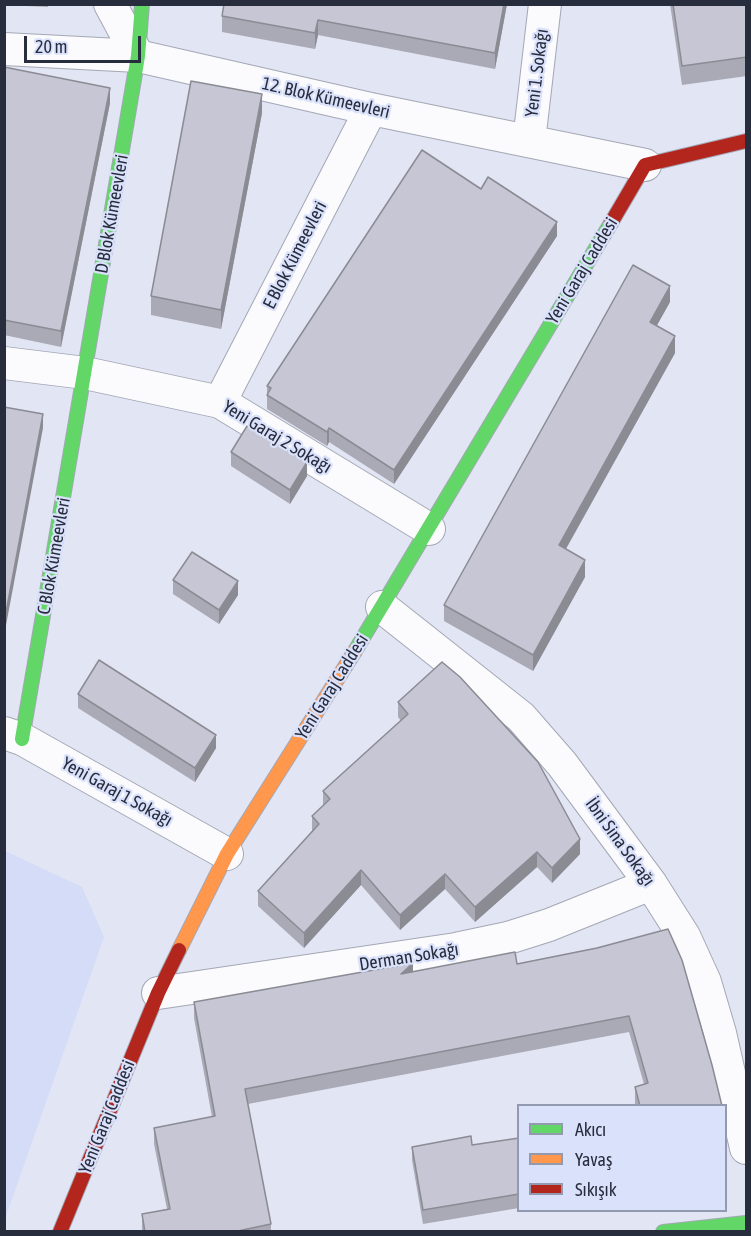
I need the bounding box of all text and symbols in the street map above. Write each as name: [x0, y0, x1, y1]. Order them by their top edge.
scale bar: [27, 24, 144, 62]
street label: Yeni 1. Sokağı: [521, 28, 553, 118]
text: 20 m: [35, 36, 67, 57]
street label: 12. Blok Kümeevleri: [260, 73, 392, 123]
street label: D Blok Kümeevleri: [91, 153, 133, 275]
street label: E Blok Kümeevleri: [259, 197, 331, 313]
street label: Yeni Garaj Caddesi: [542, 214, 622, 328]
street label: Yeni Garaj 2 Sokağı: [219, 396, 335, 478]
street label: C Blok Kümeevleri: [33, 496, 75, 616]
street label: Yeni Garaj Caddesi: [291, 630, 373, 744]
street label: Yeni Garaj 1 Sokağı: [58, 753, 176, 831]
street label: İbni Sina Sokağı: [581, 794, 659, 890]
street label: Derman Sokağı: [358, 938, 460, 976]
street label: Yeni Garaj Caddesi: [74, 1057, 140, 1177]
legend: [517, 1104, 727, 1212]
text: Akıcı: [575, 1119, 606, 1140]
text: Yavaş: [575, 1149, 612, 1170]
text: Sıkışık: [575, 1179, 617, 1200]

